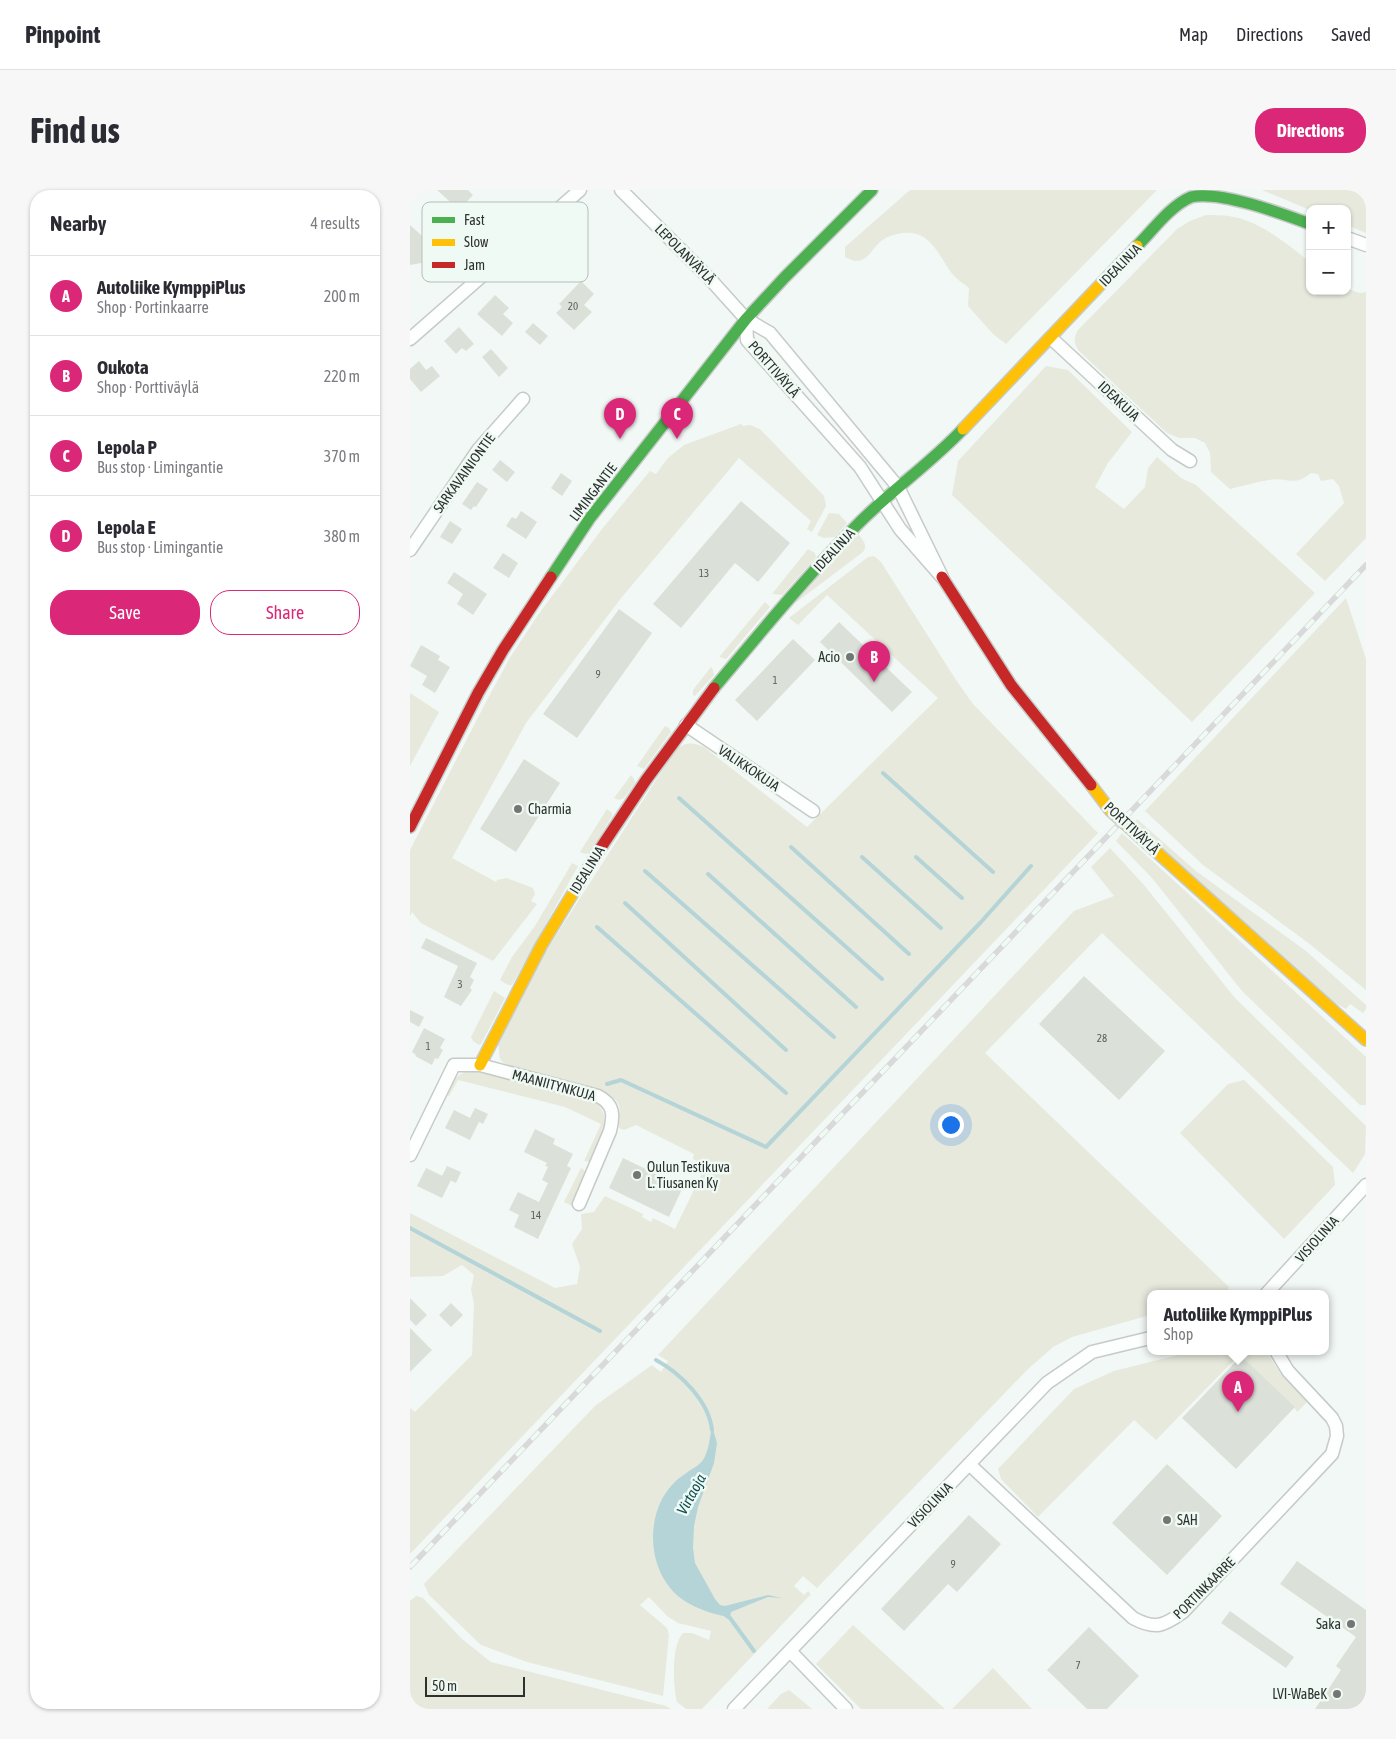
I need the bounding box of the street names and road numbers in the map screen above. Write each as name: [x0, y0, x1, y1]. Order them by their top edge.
street label: LEPOLANVÄYLÄ: [652, 221, 718, 287]
street label: IDEALINJA: [1096, 240, 1144, 290]
street label: PORTTIVÄYLÄ: [745, 338, 803, 400]
street label: IDEAKUJA: [1095, 378, 1143, 424]
street label: SARKAVAINIONTIE: [430, 430, 498, 516]
street label: LIMINGANTIE: [566, 460, 620, 524]
street label: IDEALINJA: [810, 525, 858, 575]
street label: VALIKKOKUJA: [715, 742, 783, 794]
street label: PORTTIVÄYLÄ: [1101, 799, 1163, 858]
street label: IDEALINJA: [566, 843, 608, 897]
street label: MAANIITYNKUJA: [511, 1066, 598, 1104]
street label: VISIOLINJA: [1292, 1213, 1342, 1265]
street label: VISIOLINJA: [905, 1479, 956, 1531]
street label: PORTINKAARRE: [1170, 1554, 1238, 1622]

